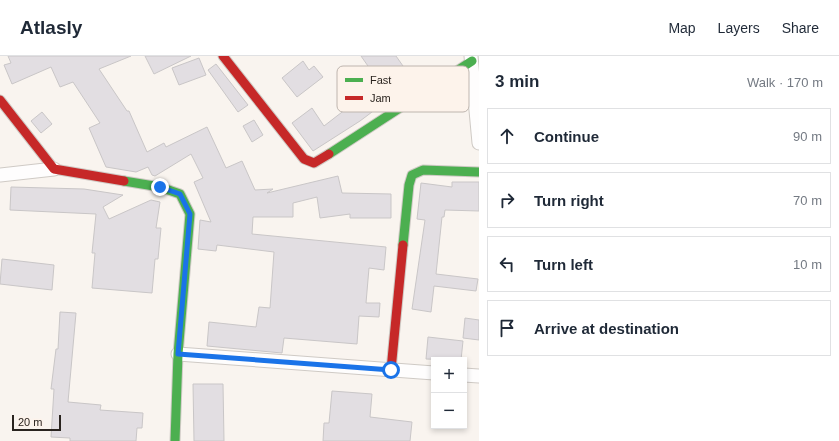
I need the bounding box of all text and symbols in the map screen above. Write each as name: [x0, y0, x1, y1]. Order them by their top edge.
text: Atlasly: [20, 17, 82, 38]
text: Map: [668, 20, 696, 36]
text: Layers: [718, 20, 760, 36]
text: Share: [782, 20, 819, 36]
legend: [337, 66, 469, 112]
text: 3 min: [495, 72, 539, 91]
text: Fast: [370, 74, 391, 86]
text: Walk · 170 m: [747, 75, 823, 90]
text: Jam: [370, 92, 391, 104]
icon: ahead: [496, 125, 518, 147]
text: Continue: [534, 128, 599, 145]
text: 90 m: [793, 129, 822, 144]
route end: [151, 178, 169, 196]
icon: right: [496, 189, 518, 211]
text: Turn right: [534, 192, 604, 209]
text: 70 m: [793, 193, 822, 208]
icon: left: [496, 253, 518, 275]
text: Turn left: [534, 256, 593, 273]
text: 10 m: [793, 257, 822, 272]
icon: arrive: [496, 317, 518, 339]
text: Arrive at destination: [534, 320, 679, 337]
map controls: [431, 357, 467, 429]
button: +: [431, 357, 467, 393]
route start: [382, 361, 400, 379]
button: −: [431, 393, 467, 429]
scale bar: [12, 413, 61, 432]
text: 20 m: [18, 416, 42, 428]

